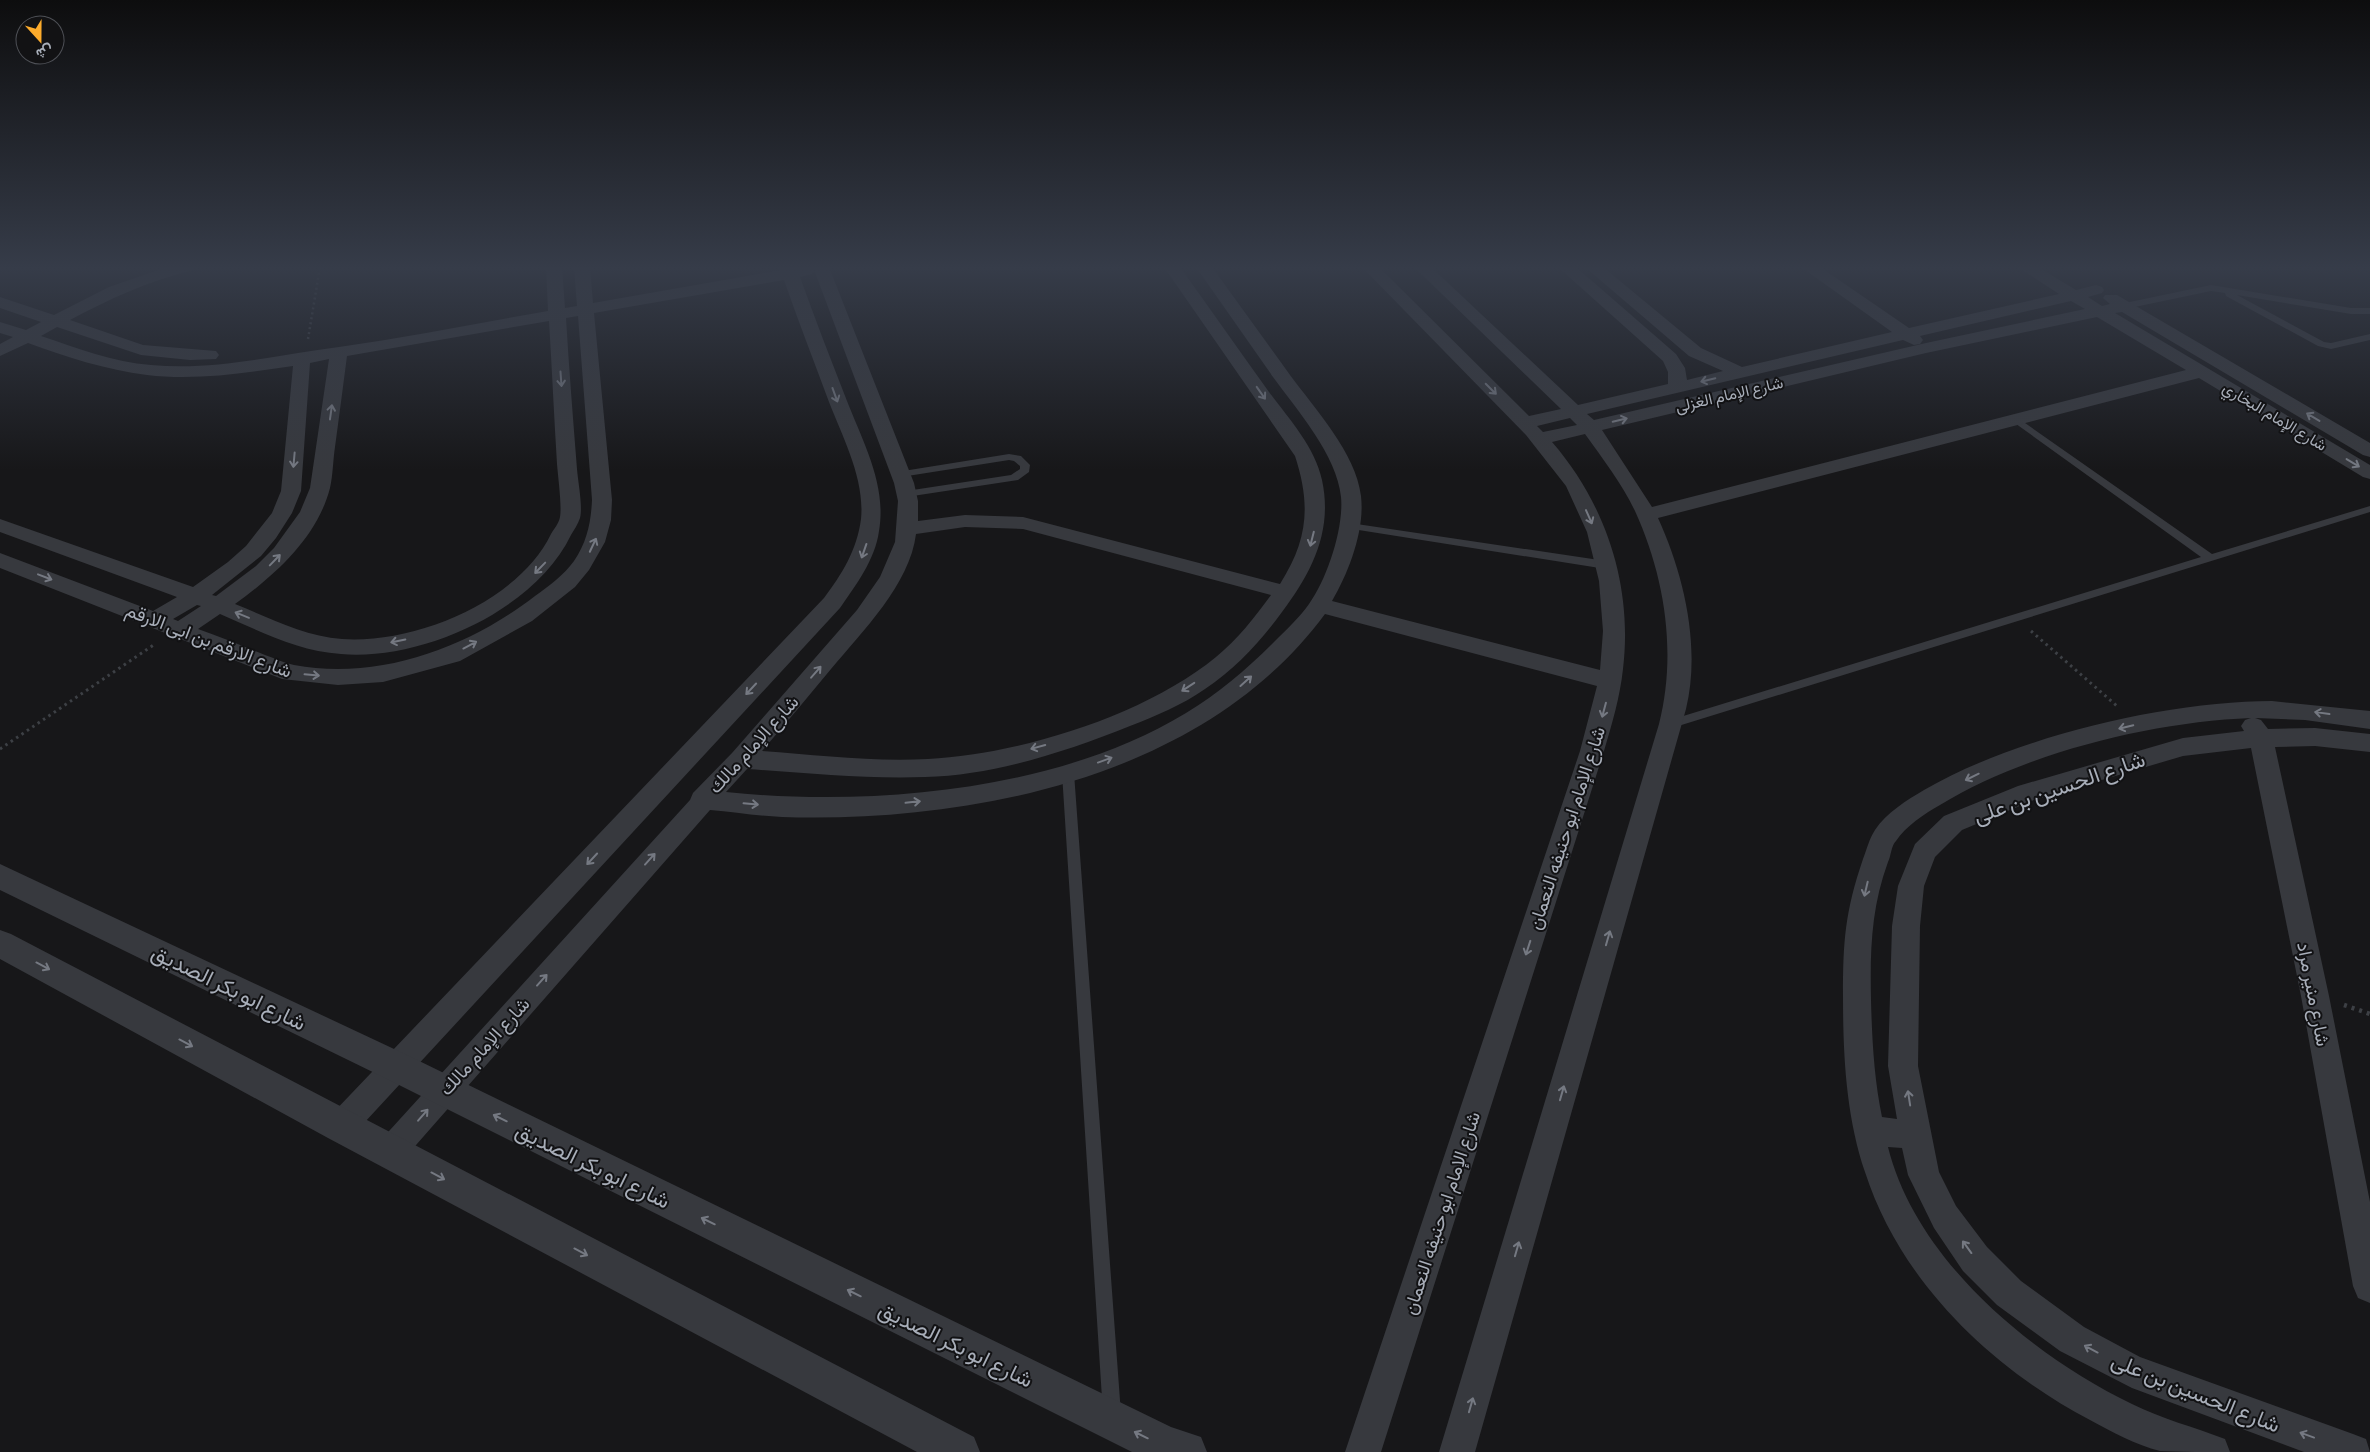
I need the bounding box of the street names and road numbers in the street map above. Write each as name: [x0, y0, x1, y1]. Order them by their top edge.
street label: شارع الإمام الغزلى: [1674, 375, 1785, 418]
street label: شارع الإمام البخاري: [2217, 380, 2329, 458]
street label: شارع الارقم بن ابى الارقم: [122, 601, 294, 684]
street label: شارع الإمام مالك: [706, 693, 804, 799]
street label: شارع الإمام ابو حنيفه النعمان: [1526, 725, 1611, 933]
street label: شارع الحسين بن على: [1971, 748, 2149, 830]
street label: شارع ابو بكر الصديق: [147, 941, 309, 1037]
street label: شارع منير مراد: [2291, 941, 2332, 1048]
street label: شارع الإمام مالك: [437, 995, 535, 1101]
street label: شارع الإمام ابو حنيفه النعمان: [1401, 1110, 1486, 1318]
street label: شارع ابو بكر الصديق: [511, 1119, 673, 1215]
street label: شارع ابو بكر الصديق: [874, 1298, 1036, 1394]
street label: شارع الحسين بن على: [2107, 1349, 2283, 1440]

